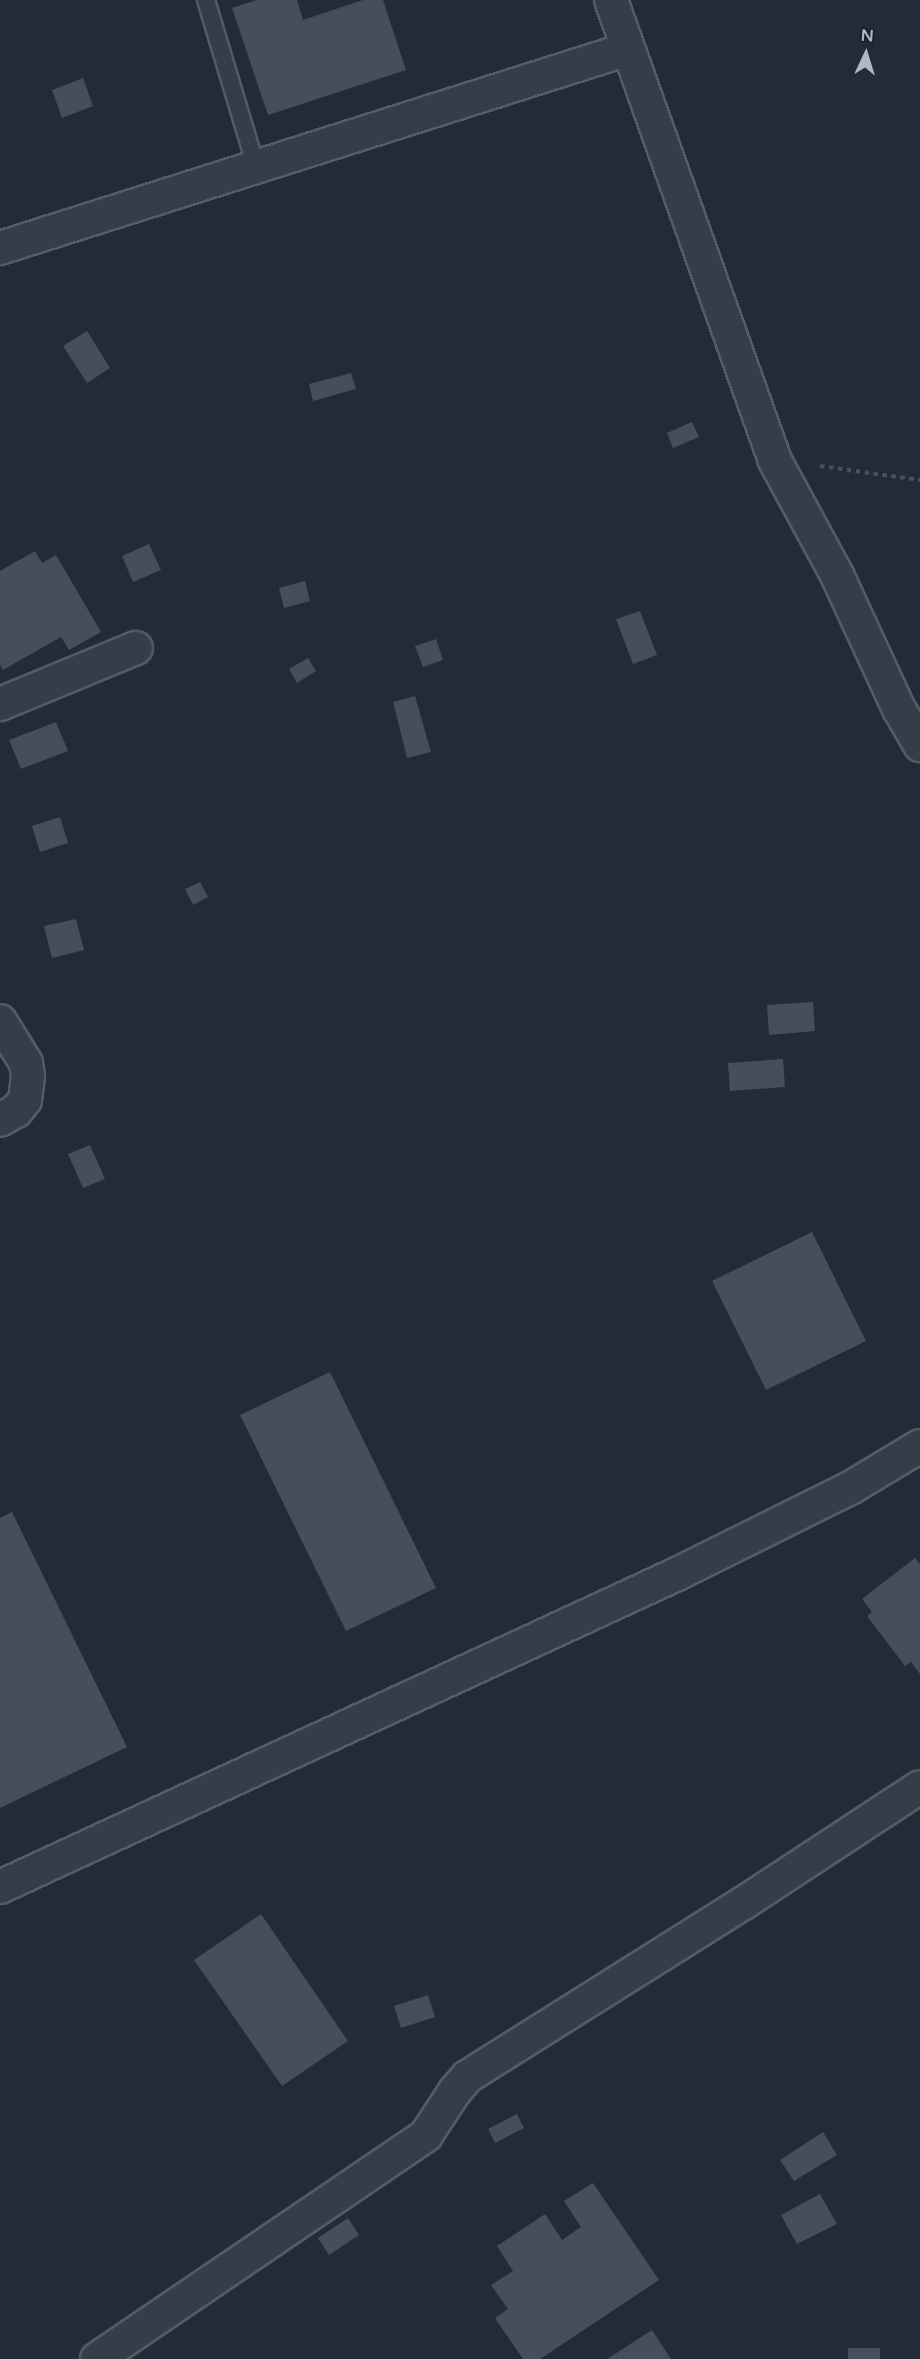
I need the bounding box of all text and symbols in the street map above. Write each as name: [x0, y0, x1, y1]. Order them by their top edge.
north arrow: [836, 24, 896, 84]
text: N: [860, 26, 874, 46]

